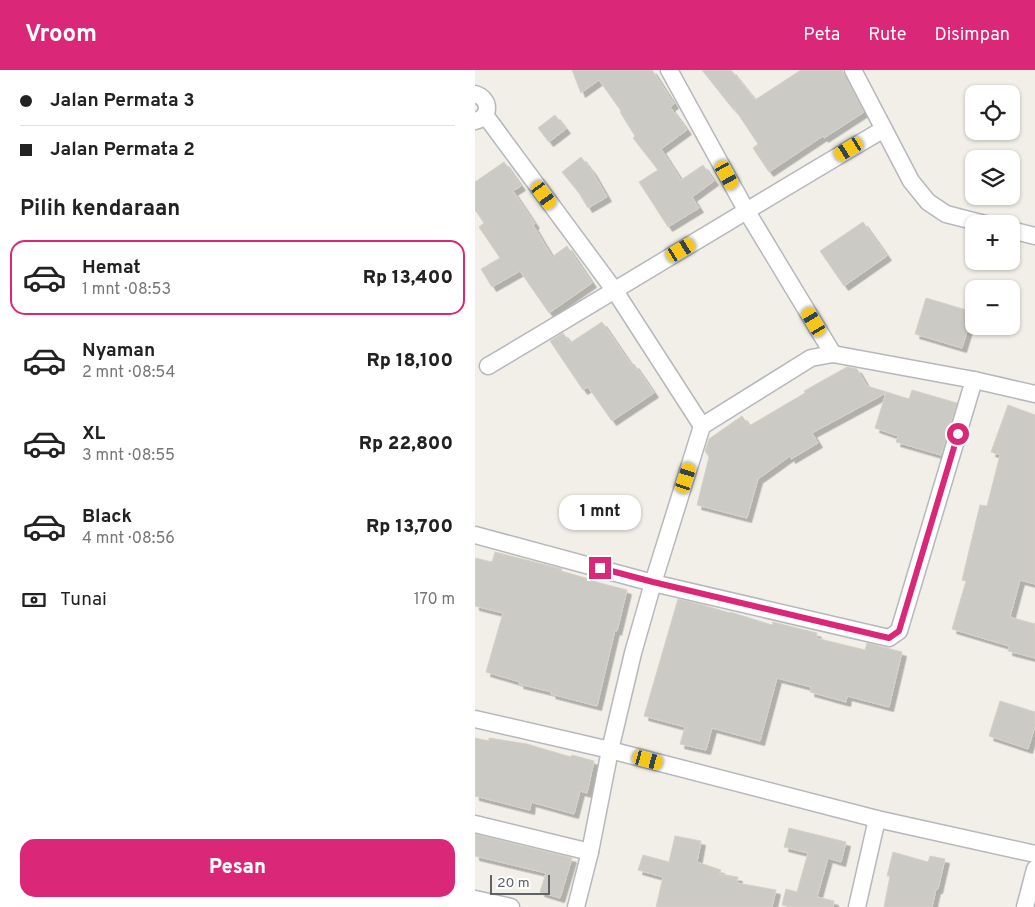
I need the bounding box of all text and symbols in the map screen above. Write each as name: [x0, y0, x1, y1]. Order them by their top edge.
text: Vroom: [25, 20, 97, 50]
text: Peta: [803, 24, 840, 47]
text: Rute: [868, 24, 906, 47]
text: Disimpan: [934, 24, 1010, 47]
map controls: [965, 85, 1020, 335]
button: locate: [965, 85, 1020, 140]
text: Jalan Permata 3: [50, 89, 195, 113]
car: [832, 135, 865, 163]
text: Jalan Permata 2: [50, 138, 195, 162]
button: layers: [965, 150, 1020, 205]
car: [713, 158, 740, 192]
car: [529, 178, 558, 212]
text: Pilih kendaraan: [20, 196, 180, 223]
button: +: [965, 215, 1020, 270]
car: [664, 236, 697, 264]
icon: car: [22, 255, 67, 300]
text: Hemat: [82, 256, 141, 280]
text: Rp 13,400: [363, 266, 453, 290]
text: 1 mnt · 08:53: [82, 280, 171, 300]
button: −: [965, 280, 1020, 335]
car: [799, 305, 828, 339]
icon: car: [22, 338, 67, 383]
text: Nyaman: [82, 339, 155, 363]
text: Rp 18,100: [367, 349, 453, 373]
text: 2 mnt · 08:54: [82, 363, 176, 383]
icon: car: [22, 421, 67, 466]
text: XL: [82, 422, 105, 446]
route start: [947, 423, 969, 445]
text: Rp 22,800: [359, 432, 453, 456]
text: 3 mnt · 08:55: [82, 446, 175, 466]
car: [674, 461, 697, 495]
callout: 1 mnt: [559, 496, 641, 530]
text: 1 mnt: [580, 502, 620, 522]
icon: car: [22, 504, 67, 549]
text: Black: [82, 505, 132, 529]
text: Rp 13,700: [366, 515, 453, 539]
text: 4 mnt · 08:56: [82, 529, 175, 549]
route end: [589, 557, 611, 579]
icon: cash: [20, 586, 48, 614]
text: Tunai: [60, 588, 107, 612]
text: 170 m: [414, 590, 455, 610]
car: [631, 749, 664, 771]
button: Pesan: [20, 839, 455, 897]
scale bar: [490, 872, 550, 895]
text: 20 m: [497, 875, 530, 892]

